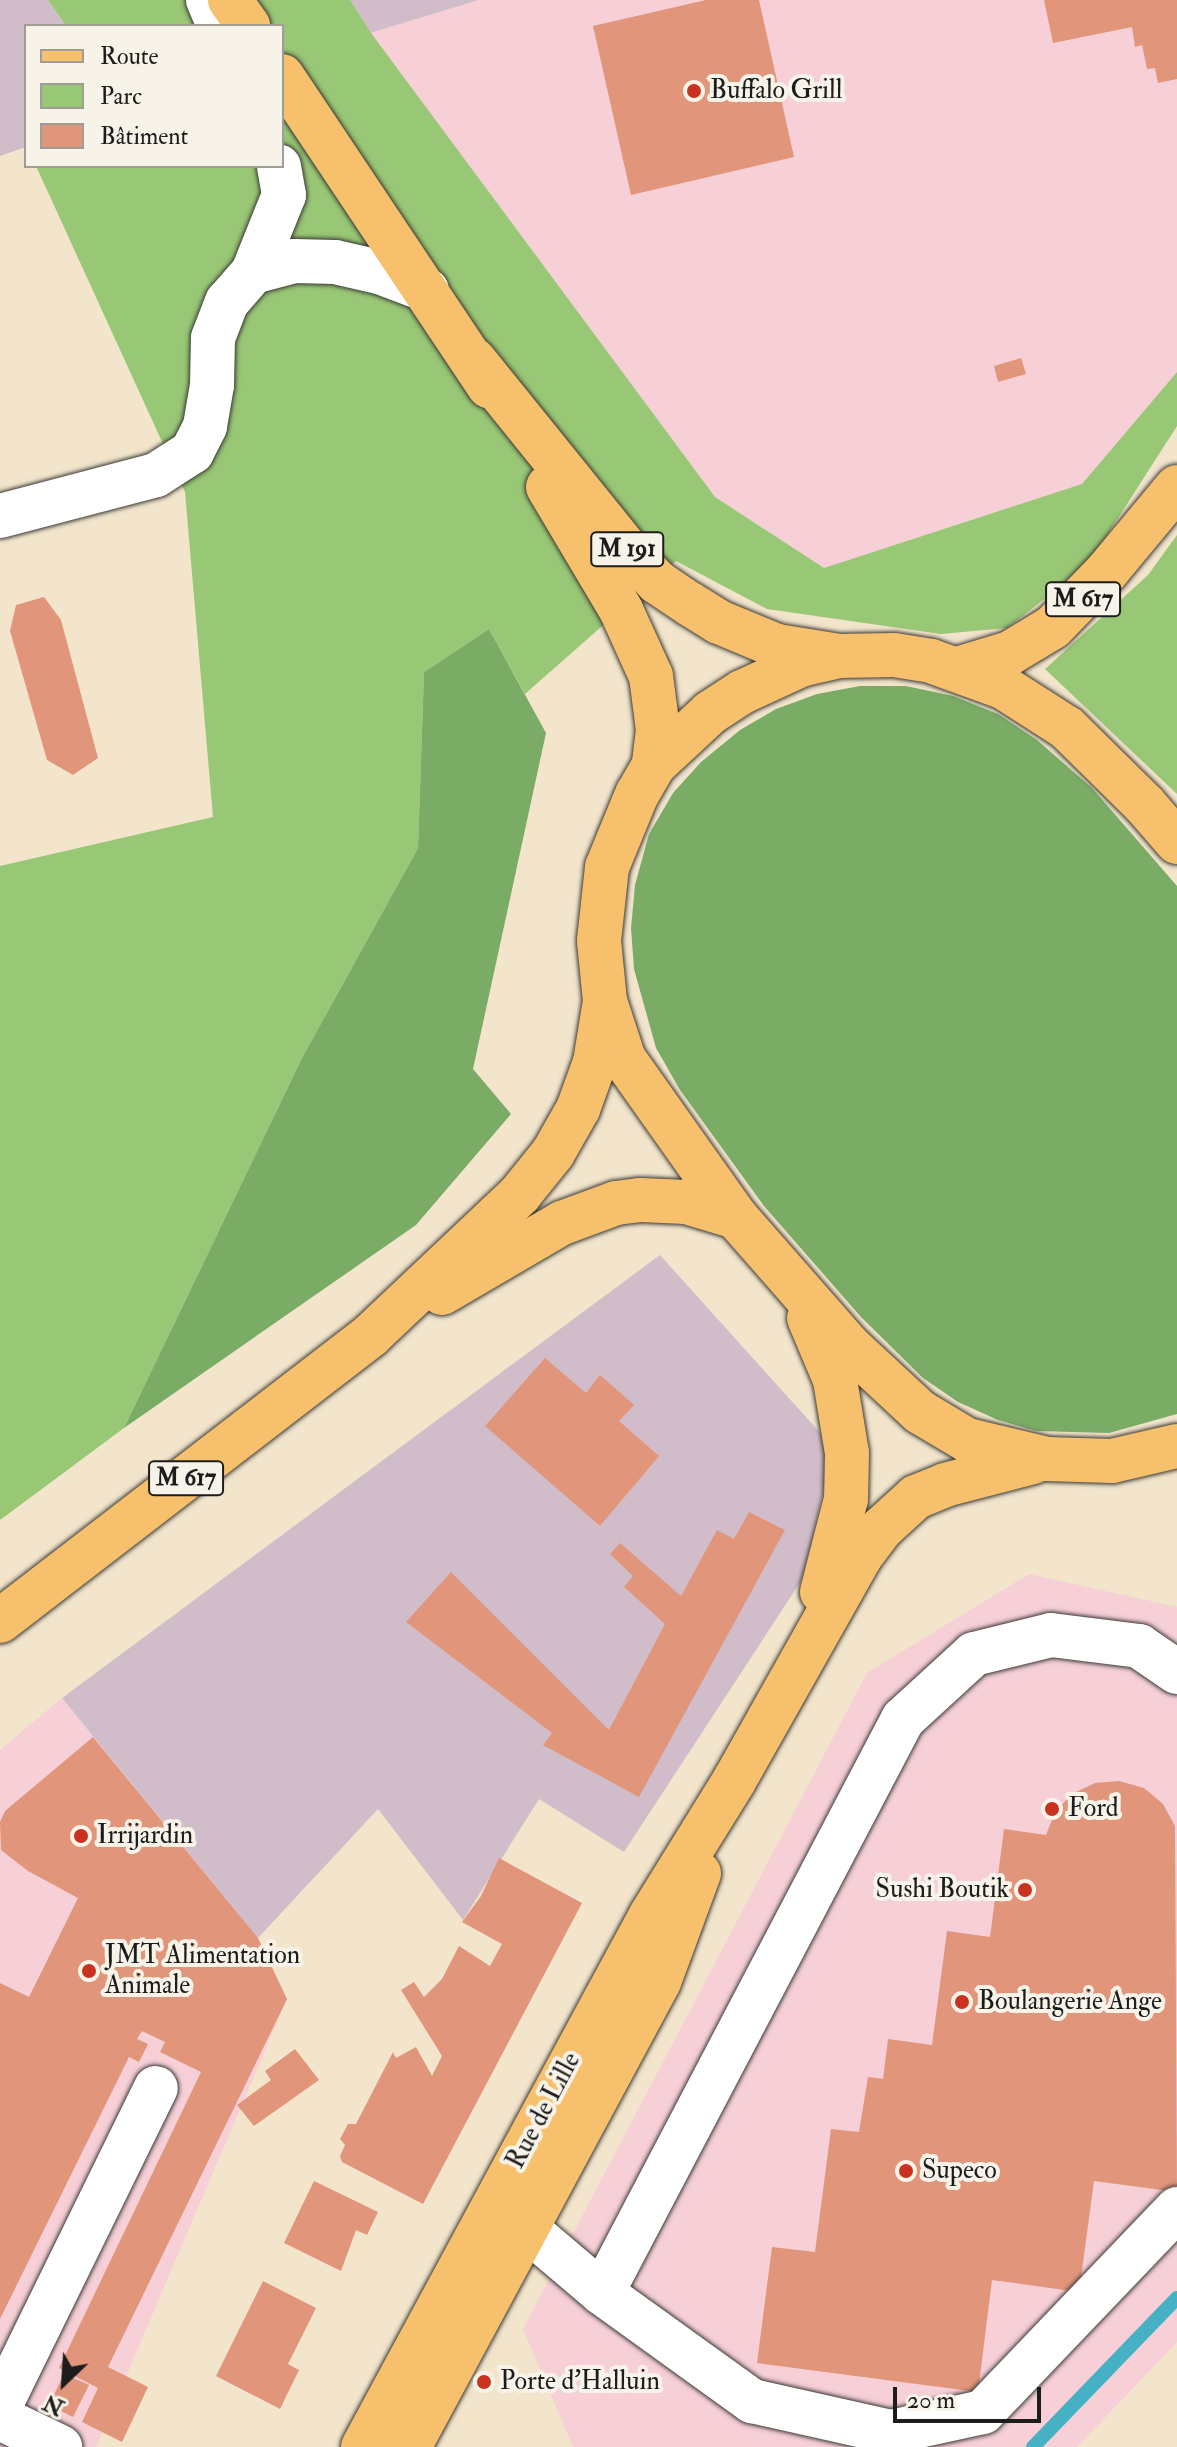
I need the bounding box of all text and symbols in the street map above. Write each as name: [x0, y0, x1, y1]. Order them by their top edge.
legend: [24, 24, 284, 168]
text: Route: [100, 41, 159, 72]
place label: Buffalo Grill: [710, 75, 842, 107]
text: Parc: [100, 81, 142, 112]
marker: Buffalo Grill: [685, 82, 703, 100]
text: Bâtiment: [100, 121, 188, 152]
road number: M 191: [589, 529, 665, 569]
road number: M 617: [1045, 579, 1121, 619]
road number: M 617: [148, 1458, 224, 1498]
place label: Ford: [1068, 1793, 1119, 1825]
marker: Ford: [1043, 1800, 1061, 1818]
place label: Irrijardin: [97, 1820, 193, 1852]
marker: Irrijardin: [72, 1827, 90, 1845]
place label: Sushi Boutik: [876, 1874, 1009, 1906]
marker: Sushi Boutik: [1016, 1881, 1034, 1899]
place label: JMT Alimentation Animale: [105, 1940, 300, 2002]
marker: JMT Alimentation Animale: [80, 1962, 98, 1980]
place label: Boulangerie Ange: [978, 1986, 1162, 2018]
marker: Boulangerie Ange: [953, 1993, 971, 2011]
street label: Rue de Lille: [500, 2048, 588, 2174]
place label: Supeco: [922, 2155, 997, 2187]
marker: Supeco: [897, 2162, 915, 2180]
north arrow: [24, 2343, 104, 2423]
place label: Porte d'Halluin: [500, 2366, 660, 2398]
scale bar: [897, 2371, 1045, 2421]
marker: Porte d'Halluin: [475, 2373, 493, 2391]
text: 20 m: [907, 2385, 955, 2416]
text: N: [39, 2388, 69, 2422]

